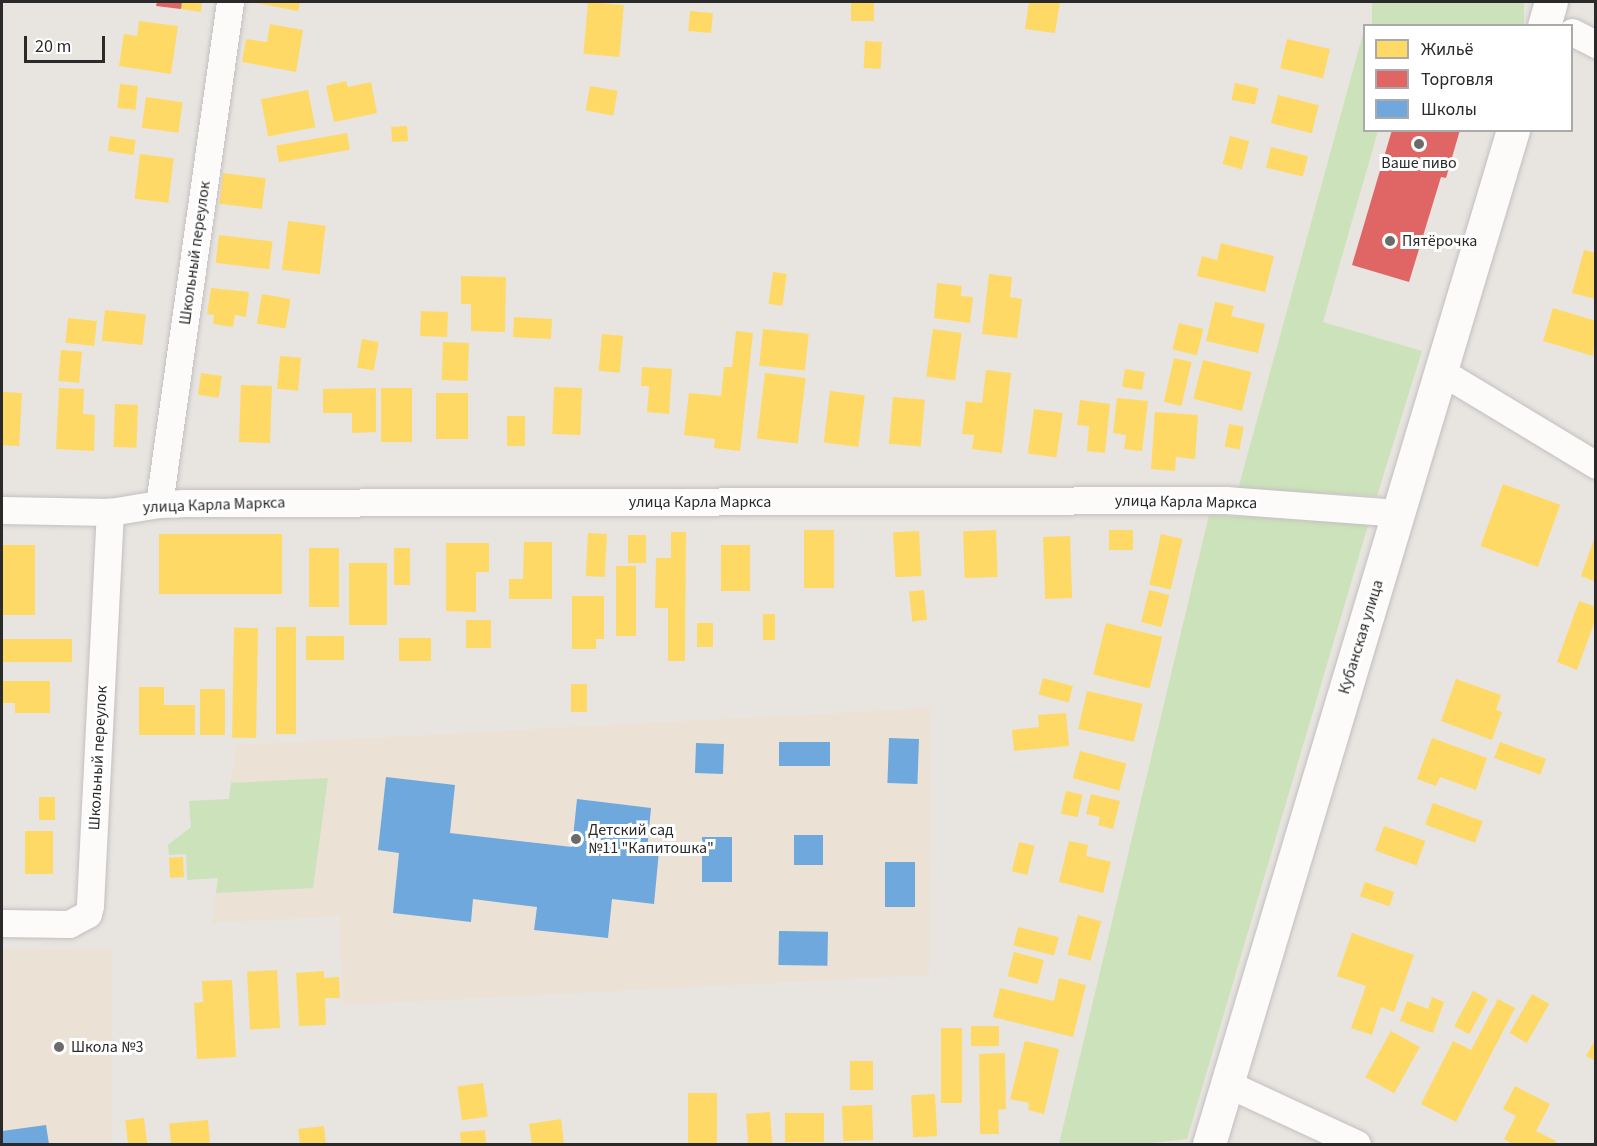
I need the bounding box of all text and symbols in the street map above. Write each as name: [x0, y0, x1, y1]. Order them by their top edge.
scale bar: [27, 24, 108, 62]
legend: [1363, 24, 1573, 132]
text: 20 m: [35, 34, 71, 59]
text: Жильё: [1421, 37, 1473, 62]
text: Торговля: [1421, 67, 1494, 92]
text: Школы: [1421, 97, 1477, 122]
marker: Ваше пиво: [1412, 137, 1426, 151]
place label: Ваше пиво: [1381, 153, 1457, 173]
street label: Школьный переулок: [175, 180, 215, 326]
place label: Пятёрочка: [1402, 231, 1477, 251]
marker: Пятёрочка: [1383, 234, 1397, 248]
street label: улица Карла Маркса: [1115, 491, 1257, 513]
street label: улица Карла Маркса: [629, 492, 771, 512]
street label: улица Карла Маркса: [142, 493, 286, 517]
street label: Кубанская улица: [1334, 578, 1388, 696]
street label: Школьный переулок: [85, 685, 111, 831]
place label: Детский сад №11 "Капитошка": [588, 820, 714, 858]
marker: Детский сад №11 "Капитошка": [569, 832, 583, 846]
place label: Школа №3: [71, 1037, 143, 1057]
marker: Школа №3: [52, 1040, 66, 1054]

